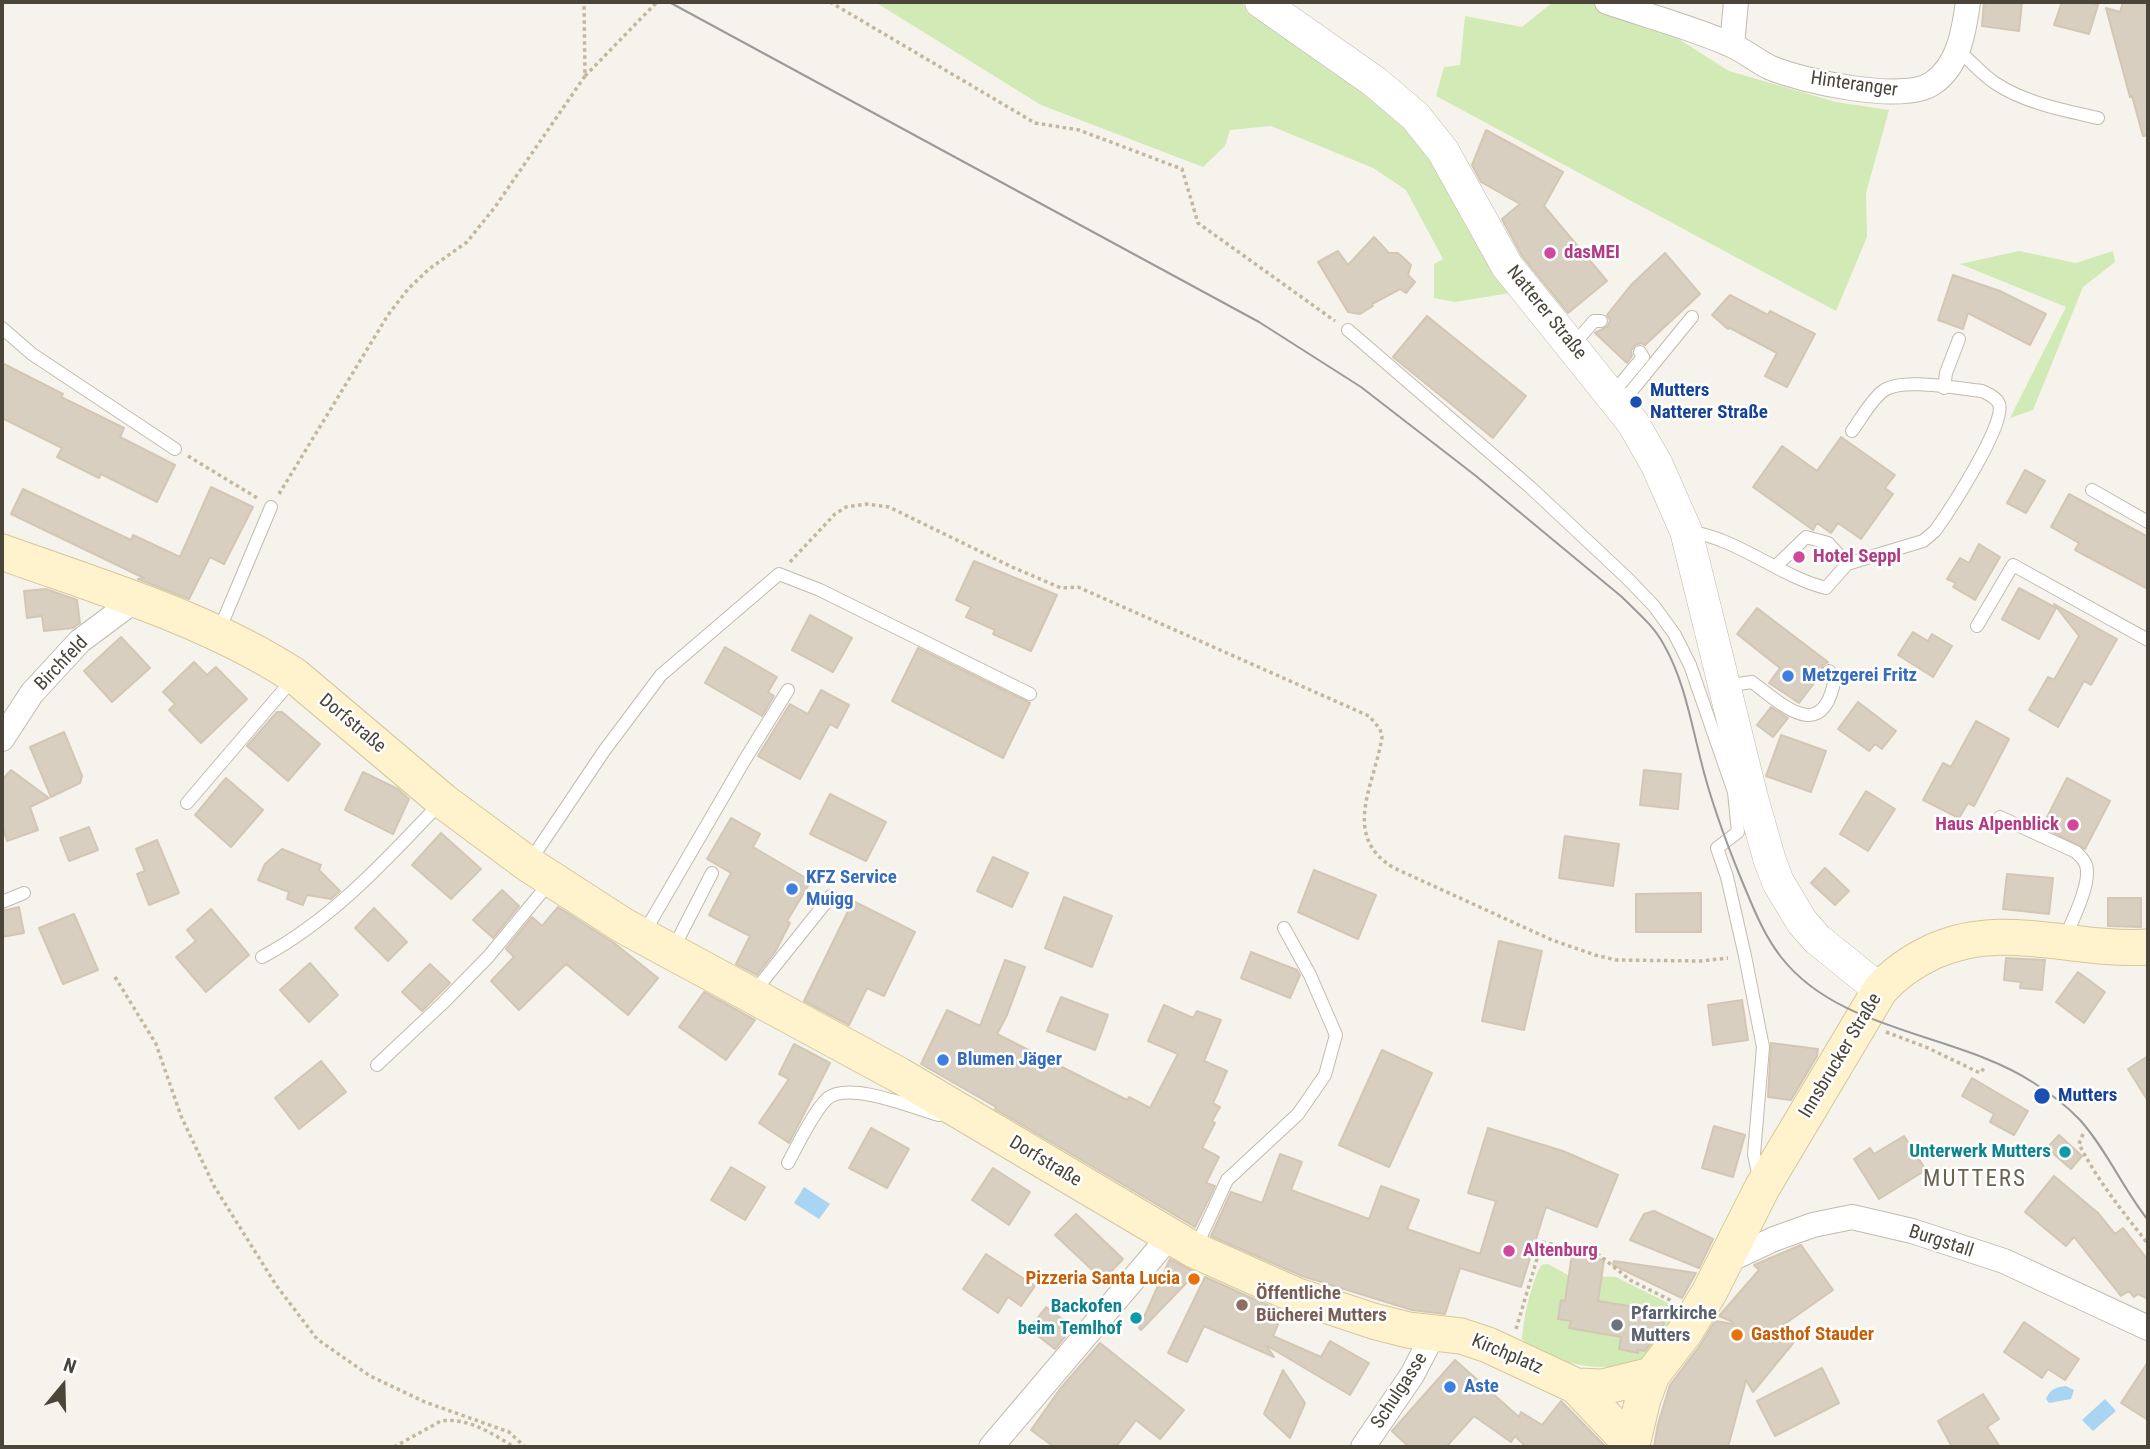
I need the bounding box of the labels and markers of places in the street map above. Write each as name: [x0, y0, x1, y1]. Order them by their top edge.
place label: dasMEI: [1564, 242, 1620, 264]
marker: dasMEI: [1542, 245, 1558, 261]
place label: Mutters Natterer Straße: [1650, 380, 1768, 424]
marker: Mutters Natterer Straße: [1628, 394, 1644, 410]
place label: Hotel Seppl: [1813, 546, 1901, 568]
marker: Hotel Seppl: [1791, 549, 1807, 565]
place label: Metzgerei Fritz: [1802, 665, 1917, 687]
marker: Metzgerei Fritz: [1780, 668, 1796, 684]
place label: Haus Alpenblick: [1935, 814, 2059, 836]
marker: Haus Alpenblick: [2065, 817, 2081, 833]
place label: KFZ Service Muigg: [806, 867, 897, 911]
marker: KFZ Service Muigg: [784, 881, 800, 897]
place label: Blumen Jäger: [957, 1049, 1062, 1071]
marker: Blumen Jäger: [935, 1052, 951, 1068]
place label: Mutters: [2058, 1085, 2117, 1107]
marker: Mutters: [2032, 1086, 2052, 1106]
place label: Unterwerk Mutters: [1909, 1141, 2051, 1163]
marker: Unterwerk Mutters: [2057, 1144, 2073, 1160]
place label: Altenburg: [1523, 1240, 1598, 1262]
marker: Altenburg: [1501, 1243, 1517, 1259]
place label: Pizzeria Santa Lucia: [1025, 1268, 1180, 1290]
marker: Pizzeria Santa Lucia: [1186, 1271, 1202, 1287]
place label: Öffentliche Bücherei Mutters: [1256, 1283, 1387, 1327]
place label: Backofen beim Temlhof: [1018, 1296, 1122, 1340]
marker: Öffentliche Bücherei Mutters: [1234, 1297, 1250, 1313]
place label: Pfarrkirche Mutters: [1631, 1303, 1717, 1347]
marker: Backofen beim Temlhof: [1128, 1310, 1144, 1326]
marker: Pfarrkirche Mutters: [1609, 1317, 1625, 1333]
place label: Gasthof Stauder: [1751, 1324, 1874, 1346]
marker: Gasthof Stauder: [1729, 1327, 1745, 1343]
place label: Aste: [1464, 1376, 1499, 1398]
marker: Aste: [1442, 1379, 1458, 1395]

